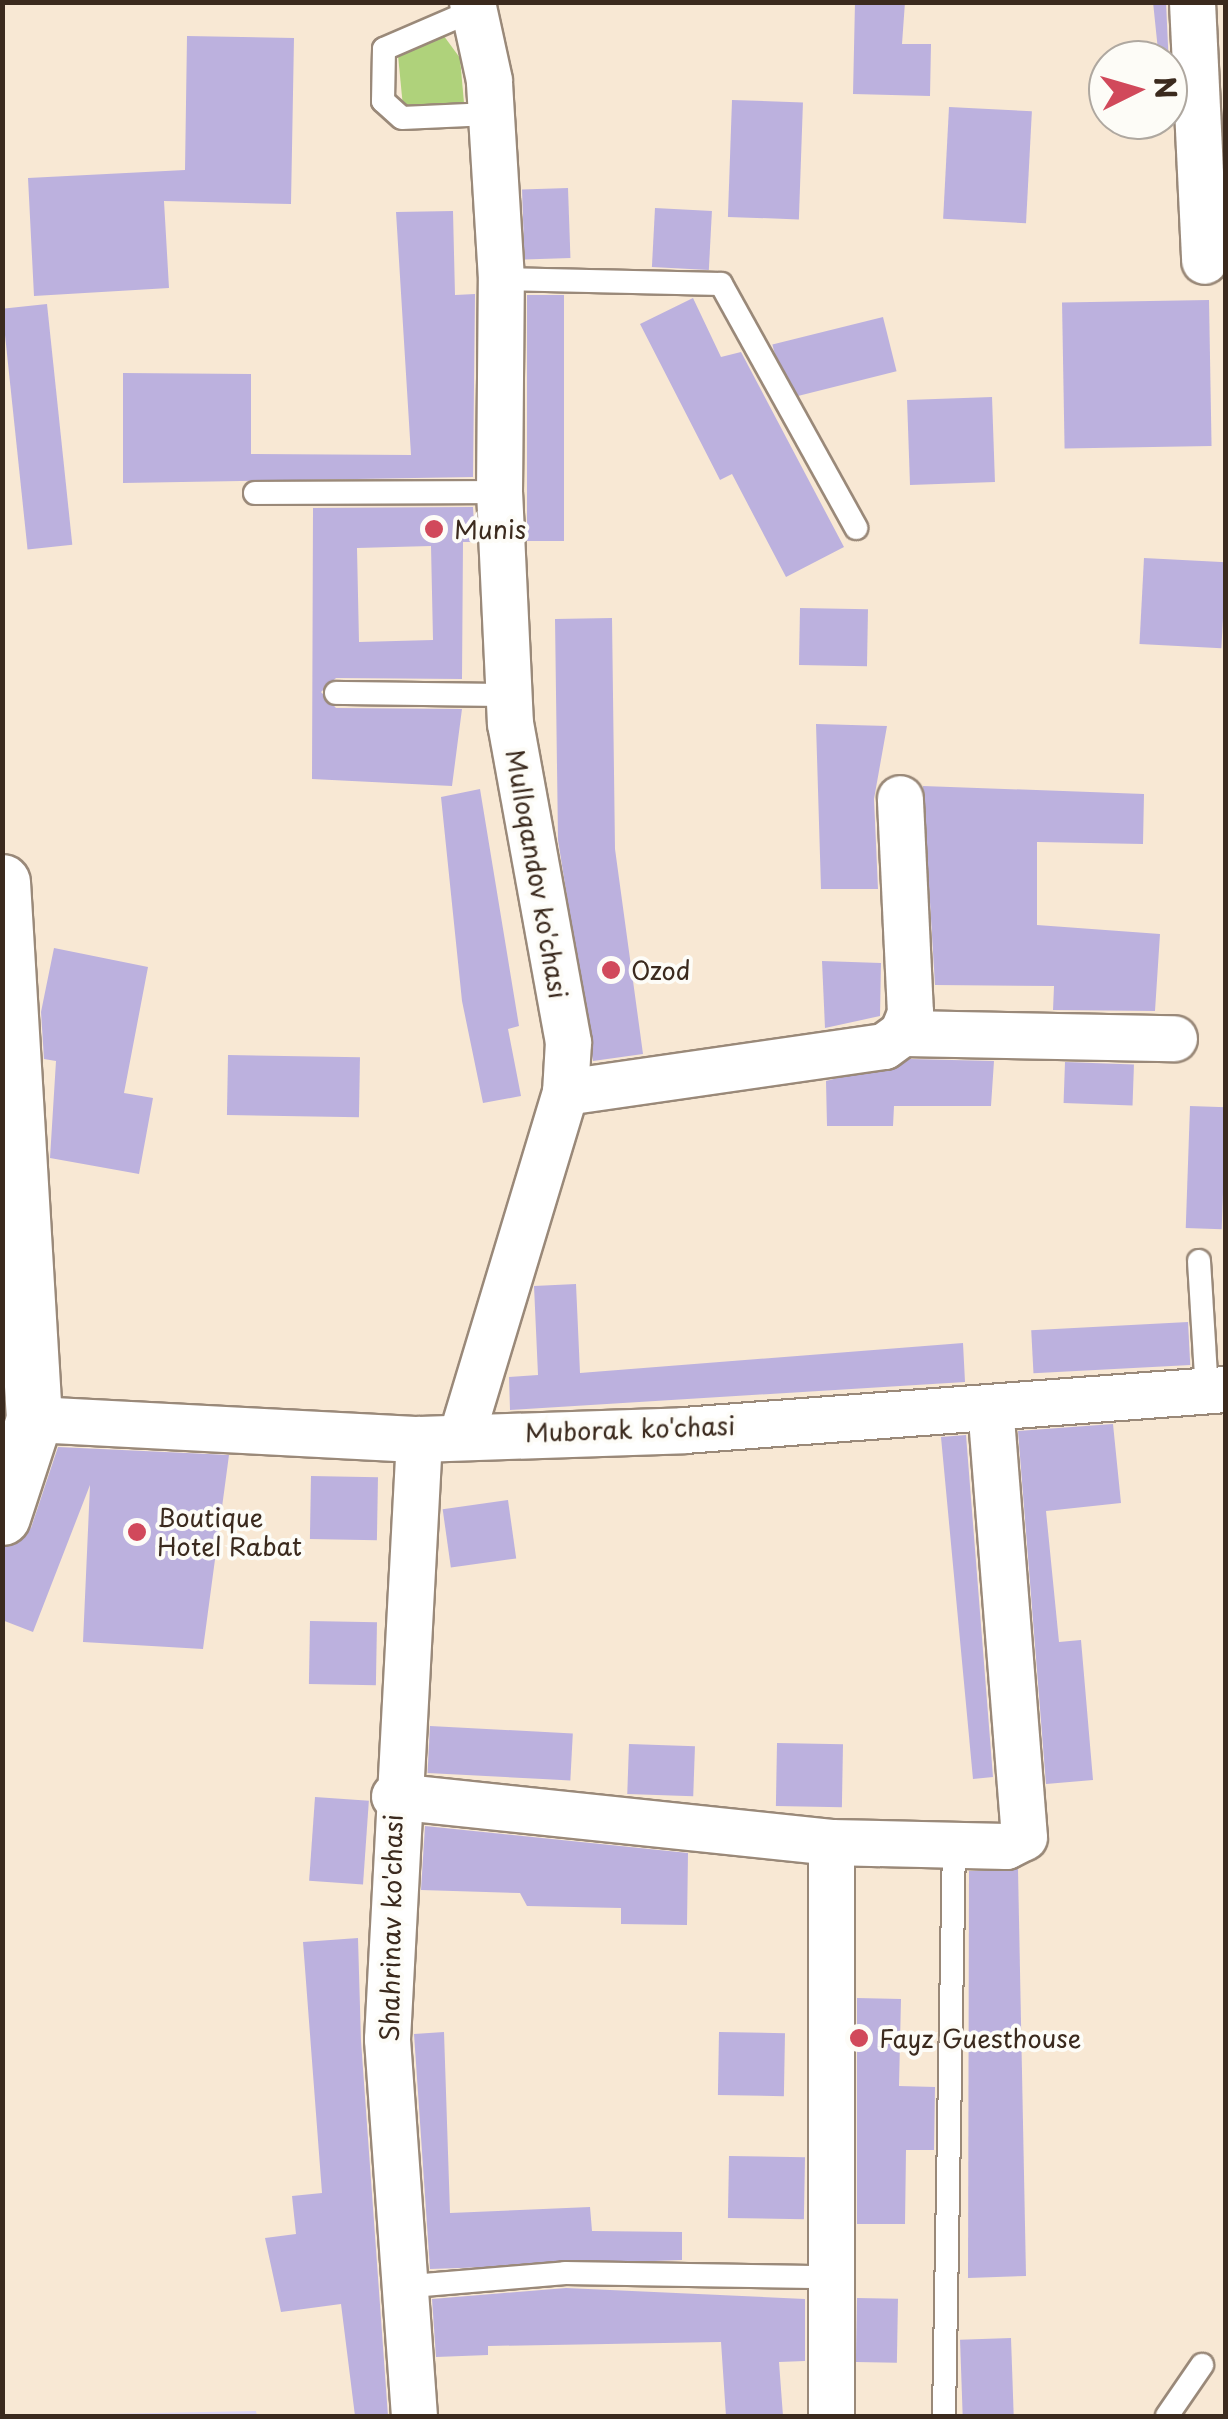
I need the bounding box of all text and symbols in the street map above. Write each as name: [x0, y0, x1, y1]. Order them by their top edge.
north arrow: [1088, 40, 1188, 140]
text: N: [1144, 75, 1189, 100]
place label: Munis: [454, 514, 526, 544]
marker: Munis: [423, 518, 445, 540]
street label: Mulloqandov ko'chasi: [500, 746, 574, 1002]
place label: Ozod: [631, 955, 690, 985]
marker: Ozod: [600, 959, 622, 981]
street label: Muborak ko'chasi: [524, 1410, 736, 1448]
place label: Boutique Hotel Rabat: [157, 1503, 301, 1562]
marker: Boutique Hotel Rabat: [126, 1521, 148, 1543]
street label: Shahrinav ko'chasi: [374, 1815, 408, 2041]
place label: Fayz Guesthouse: [879, 2023, 1082, 2053]
marker: Fayz Guesthouse: [848, 2027, 870, 2049]

